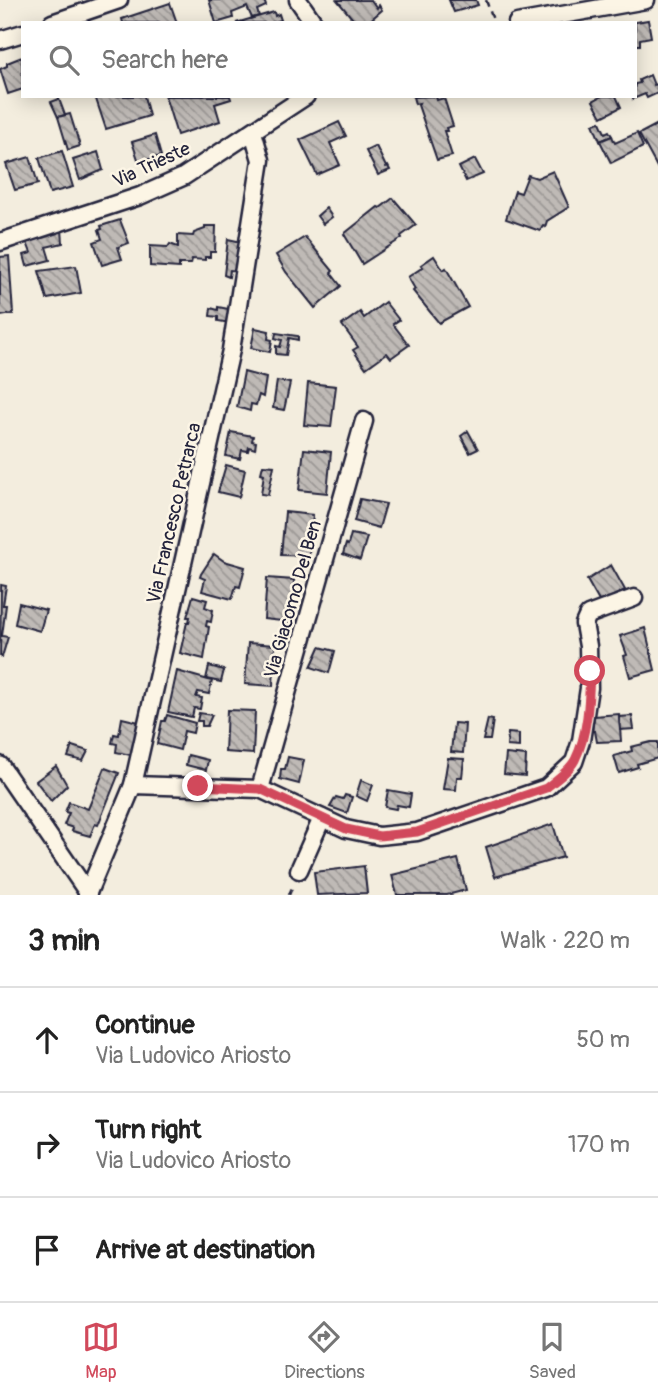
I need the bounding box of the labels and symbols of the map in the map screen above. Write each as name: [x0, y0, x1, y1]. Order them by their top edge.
street label: Via Trieste: [109, 136, 195, 193]
street label: Via Francesco Petrarca: [141, 420, 206, 606]
street label: Via Giacomo Del Ben: [259, 517, 327, 681]
route start: [574, 655, 605, 686]
route end: [182, 770, 213, 801]

